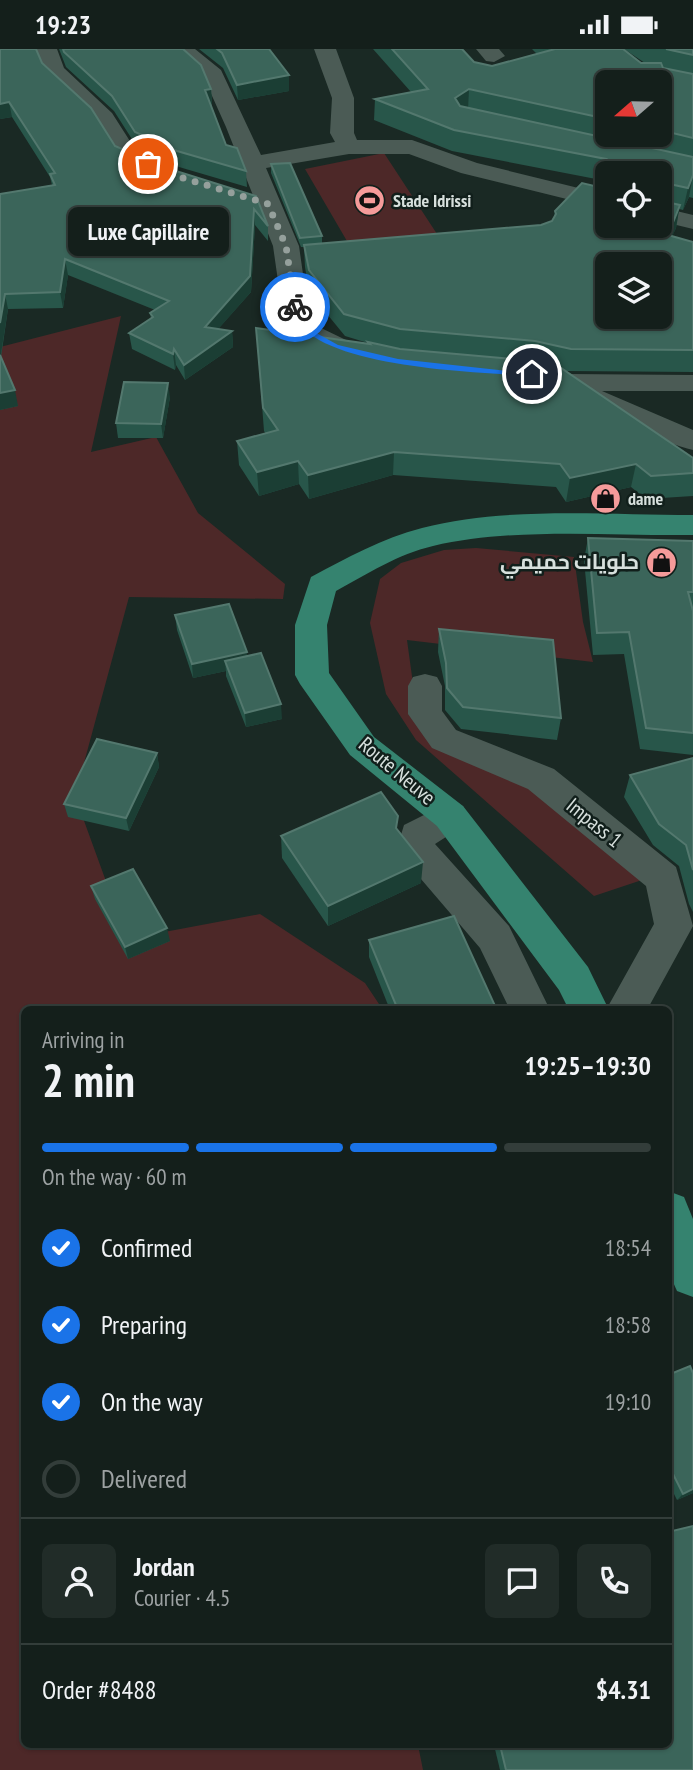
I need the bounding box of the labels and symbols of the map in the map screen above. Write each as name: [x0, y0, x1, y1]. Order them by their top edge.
north arrow: [595, 70, 672, 147]
pin: [118, 134, 178, 194]
sports icon: Stade Idrissi: [353, 184, 387, 218]
place label: Stade Idrissi: [393, 189, 471, 212]
callout: Luxe Capillaire: [68, 206, 228, 255]
courier: [260, 272, 330, 342]
pin: [502, 344, 562, 404]
shop icon: dame: [588, 482, 622, 516]
place label: dame: [628, 487, 663, 510]
shop icon: حلويات حميمي: [645, 545, 679, 579]
place label: حلويات حميمي: [500, 548, 639, 579]
street label: Route Neuve: [353, 731, 441, 811]
street label: Impass 1: [561, 792, 628, 853]

